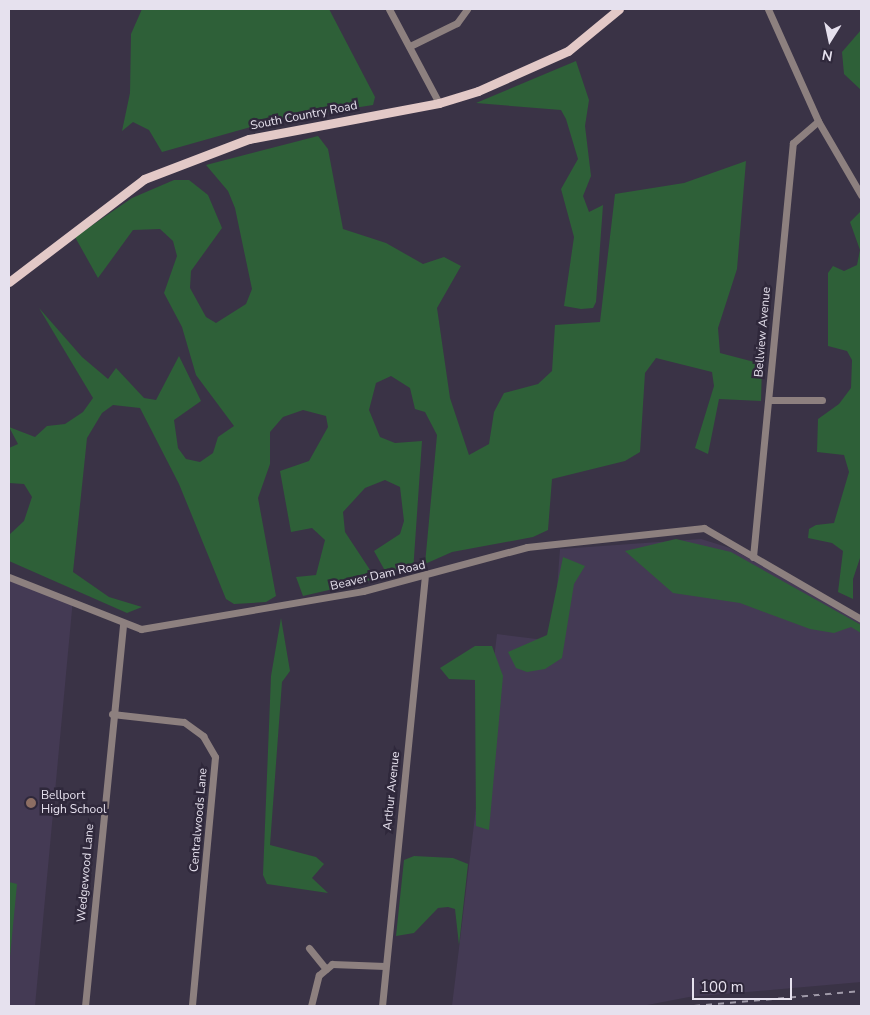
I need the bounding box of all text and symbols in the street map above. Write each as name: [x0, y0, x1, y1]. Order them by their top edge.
north arrow: [805, 15, 855, 65]
text: N: [821, 45, 834, 66]
street label: South Country Road: [249, 99, 359, 133]
street label: Bellview Avenue: [752, 286, 774, 378]
street label: Beaver Dam Road: [329, 558, 427, 594]
street label: Arthur Avenue: [381, 751, 403, 831]
street label: Centralwoods Lane: [187, 767, 211, 873]
place label: Bellport High School: [41, 789, 106, 817]
marker: Bellport High School: [25, 797, 37, 809]
street label: Wedgewood Lane: [75, 823, 97, 923]
scale bar: [695, 968, 795, 1000]
text: 100 m: [700, 977, 744, 997]

